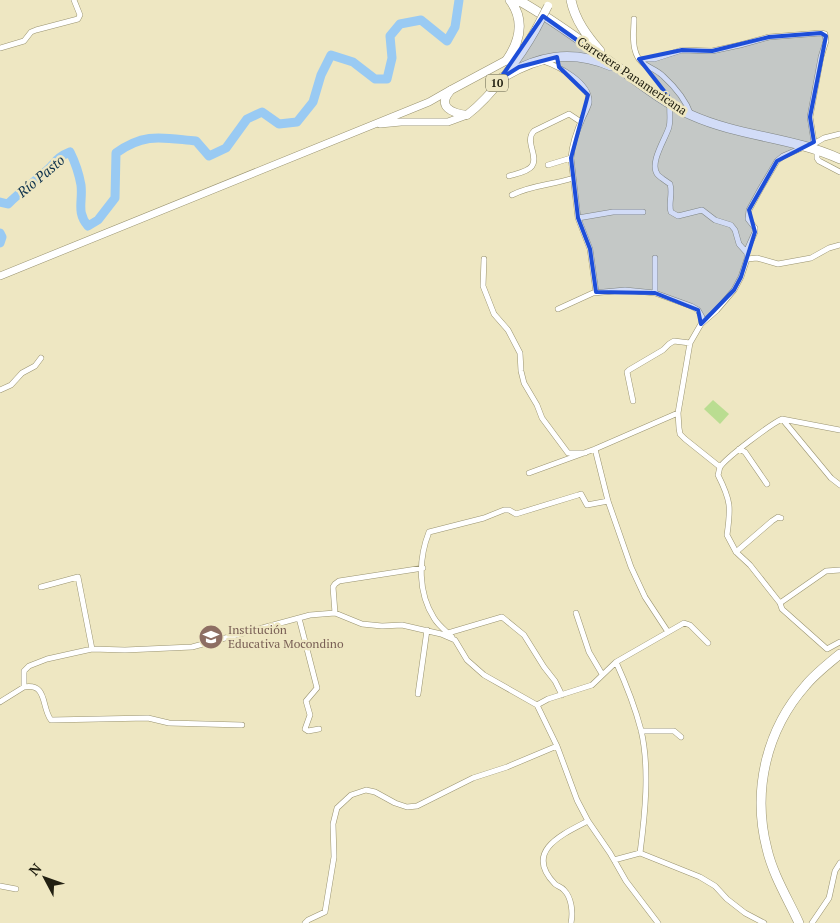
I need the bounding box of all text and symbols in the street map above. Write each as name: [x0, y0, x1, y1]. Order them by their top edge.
street label: Carretera Panamericana: [575, 33, 690, 118]
road number: 10: [486, 75, 508, 92]
water label: Río Pasto: [12, 150, 68, 202]
place label: Institución Educativa Mocondino: [228, 622, 344, 651]
school or university icon: Institución Educativa Mocondino: [198, 624, 224, 650]
north arrow: [20, 853, 70, 903]
text: N: [24, 859, 46, 879]

